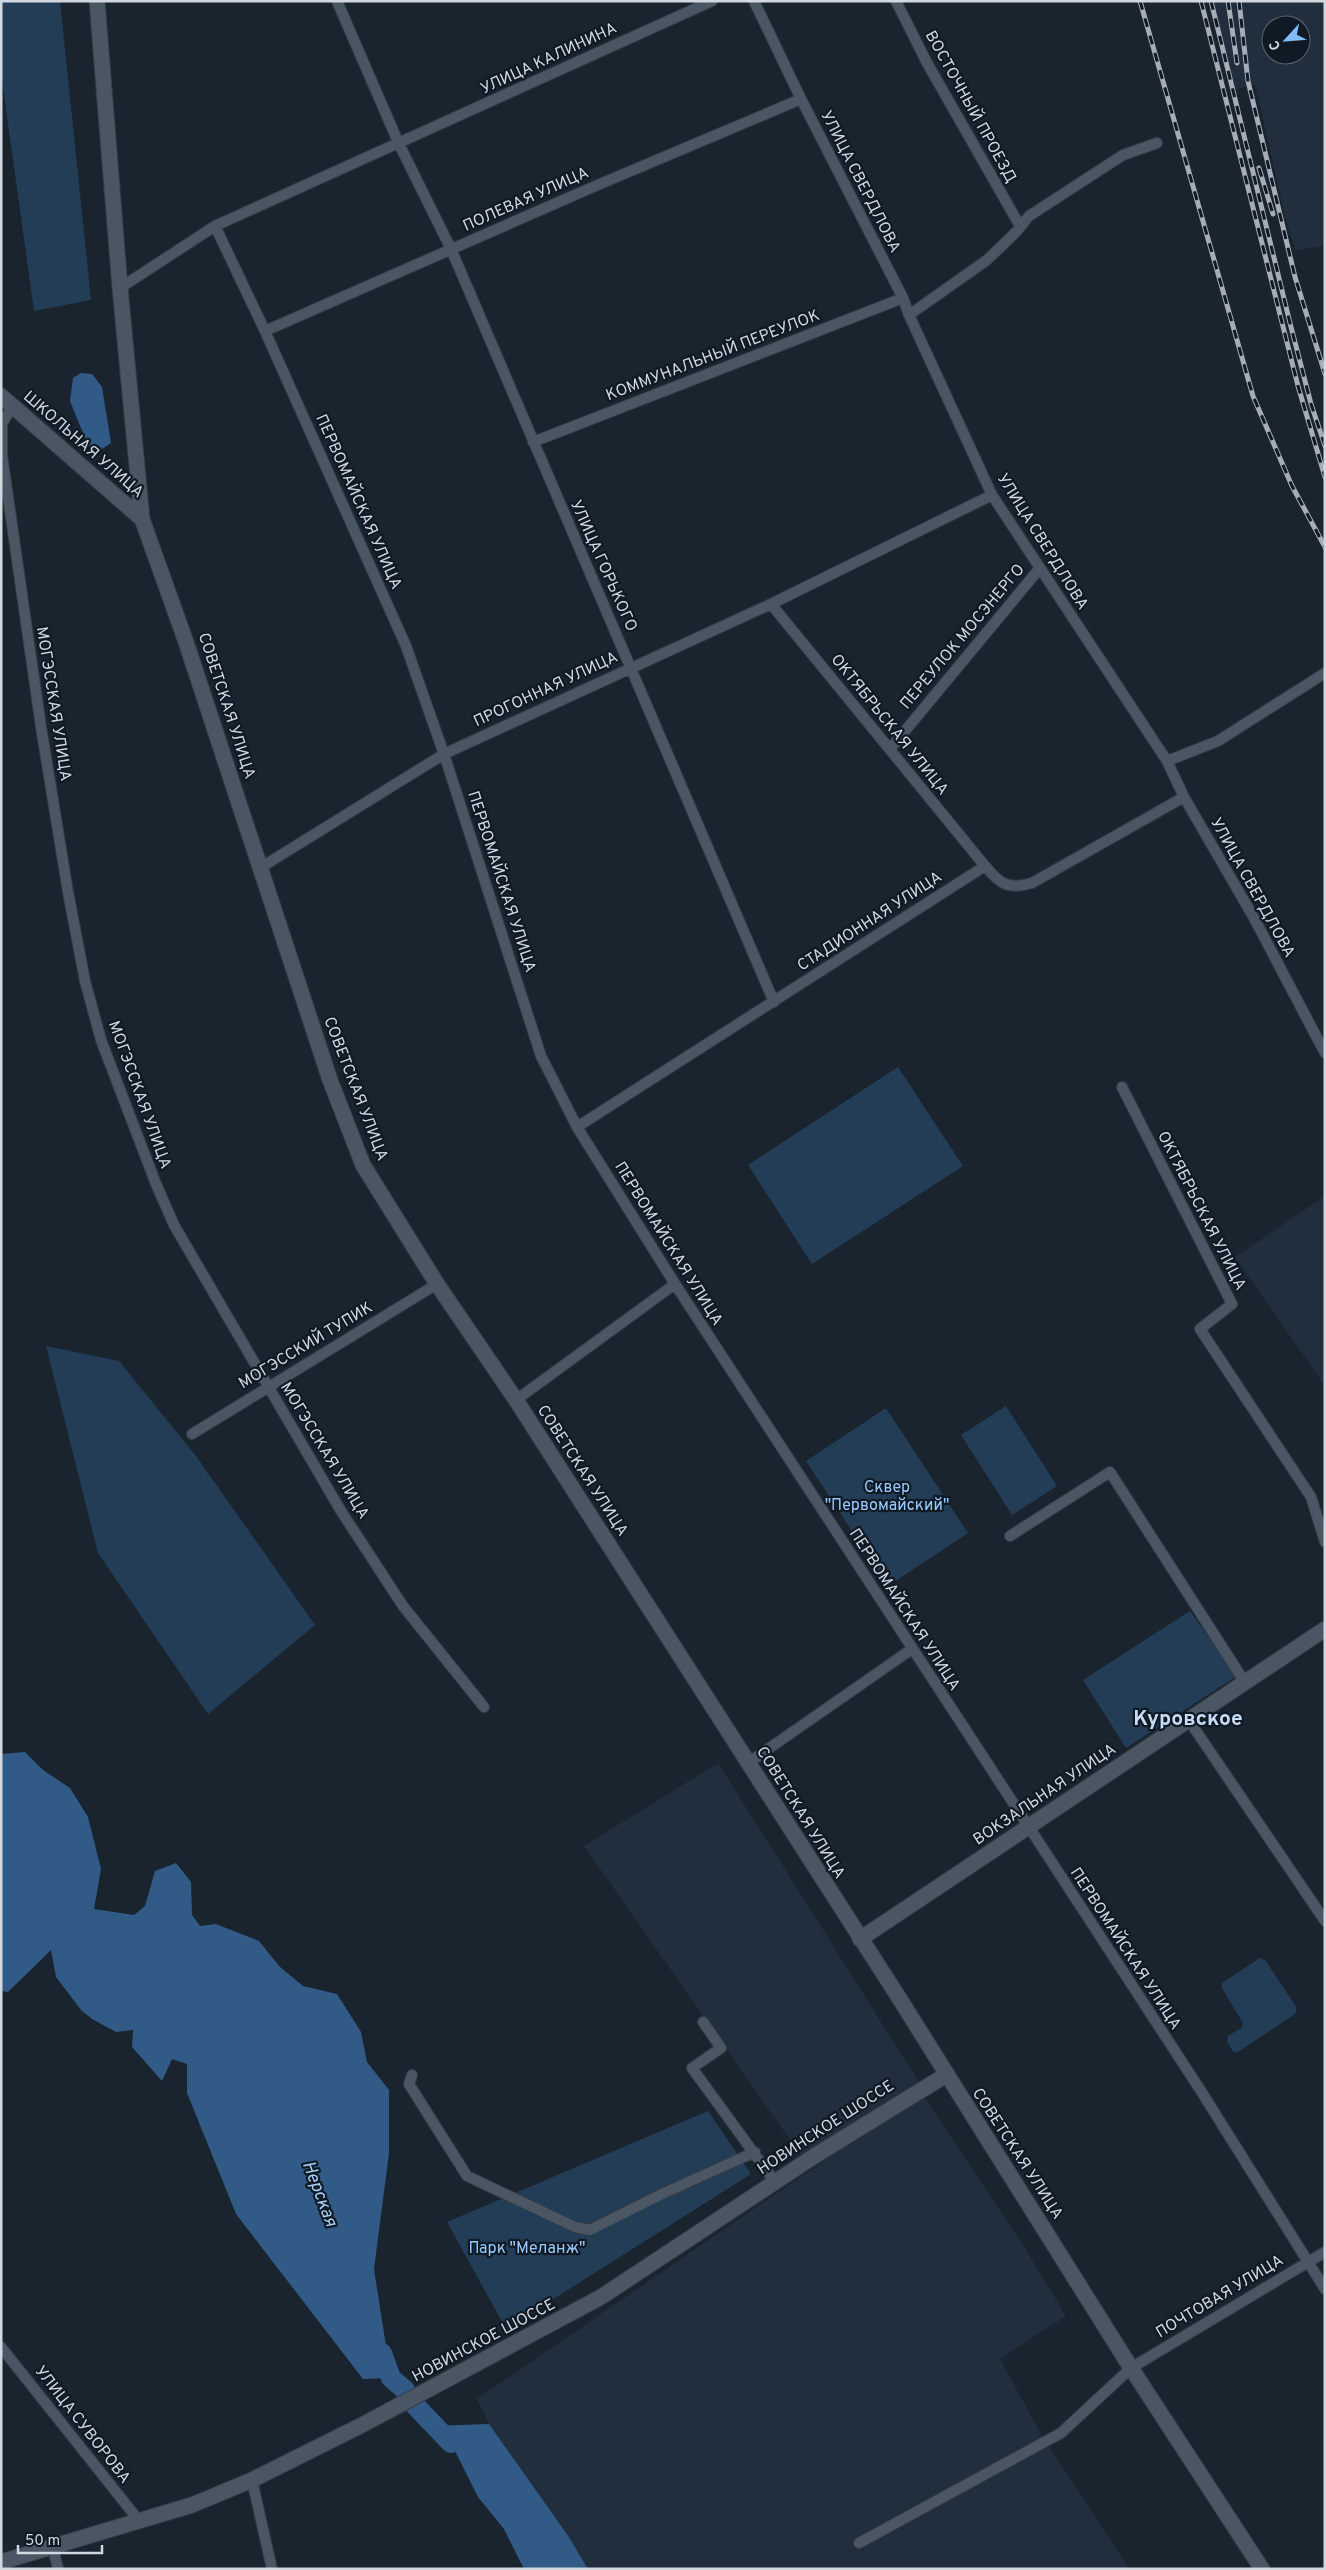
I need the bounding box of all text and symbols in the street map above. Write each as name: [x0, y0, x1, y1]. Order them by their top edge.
north arrow: [1261, 15, 1311, 65]
street label: УЛИЦА КАЛИНИНА: [478, 19, 620, 99]
street label: ВОСТОЧНЫЙ ПРОЕЗД: [920, 26, 1022, 187]
text: С: [1266, 37, 1285, 53]
street label: УЛИЦА СВЕРДЛОВА: [815, 108, 905, 257]
street label: ПОЛЕВАЯ УЛИЦА: [460, 163, 592, 237]
street label: КОММУНАЛЬНЫЙ ПЕРЕУЛОК: [603, 304, 823, 406]
street label: ШКОЛЬНАЯ УЛИЦА: [19, 387, 148, 503]
street label: ПЕРВОМАЙСКАЯ УЛИЦА: [310, 411, 408, 593]
street label: УЛИЦА СВЕРДЛОВА: [992, 470, 1092, 614]
street label: УЛИЦА ГОРЬКОГО: [565, 497, 641, 635]
street label: ПЕРЕУЛОК МОСЭНЕРГО: [896, 560, 1030, 714]
street label: МОГЭССКАЯ УЛИЦА: [31, 625, 75, 783]
street label: СОВЕТСКАЯ УЛИЦА: [193, 630, 259, 782]
street label: ПРОГОННАЯ УЛИЦА: [471, 648, 621, 732]
street label: ОКТЯБРЬСКАЯ УЛИЦА: [826, 650, 952, 800]
street label: ПЕРВОМАЙСКАЯ УЛИЦА: [462, 788, 542, 975]
street label: УЛИЦА СВЕРДЛОВА: [1205, 815, 1299, 962]
street label: СТАДИОННАЯ УЛИЦА: [794, 868, 946, 976]
street label: СОВЕТСКАЯ УЛИЦА: [318, 1014, 392, 1164]
street label: МОГЭССКАЯ УЛИЦА: [103, 1018, 175, 1172]
street label: ОКТЯБРЬСКАЯ УЛИЦА: [1152, 1128, 1250, 1294]
street label: ПЕРВОМАЙСКАЯ УЛИЦА: [609, 1157, 728, 1330]
street label: МОГЭССКИЙ ТУПИК: [234, 1296, 377, 1394]
street label: МОГЭССКАЯ УЛИЦА: [275, 1379, 373, 1523]
street label: СОВЕТСКАЯ УЛИЦА: [532, 1402, 632, 1541]
park label: Сквер "Первомайский": [825, 1478, 949, 1516]
street label: ПЕРВОМАЙСКАЯ УЛИЦА: [844, 1524, 966, 1695]
district label: Куровское: [1133, 1706, 1243, 1733]
street label: ВОКЗАЛЬНАЯ УЛИЦА: [970, 1740, 1120, 1850]
street label: СОВЕТСКАЯ УЛИЦА: [751, 1743, 849, 1883]
street label: ПЕРВОМАЙСКАЯ УЛИЦА: [1065, 1863, 1187, 2034]
street label: НОВИНСКОЕ ШОССЕ: [754, 2076, 898, 2180]
street label: СОВЕТСКАЯ УЛИЦА: [967, 2085, 1067, 2224]
water label: Нерская: [296, 2158, 342, 2231]
park label: Парк "Меланж": [468, 2239, 586, 2259]
street label: ПОЧТОВАЯ УЛИЦА: [1152, 2251, 1288, 2343]
street label: НОВИНСКОЕ ШОССЕ: [409, 2295, 559, 2387]
street label: УЛИЦА СУВОРОВА: [30, 2362, 134, 2488]
scale bar: [18, 2522, 101, 2554]
text: 50 m: [25, 2532, 60, 2551]

